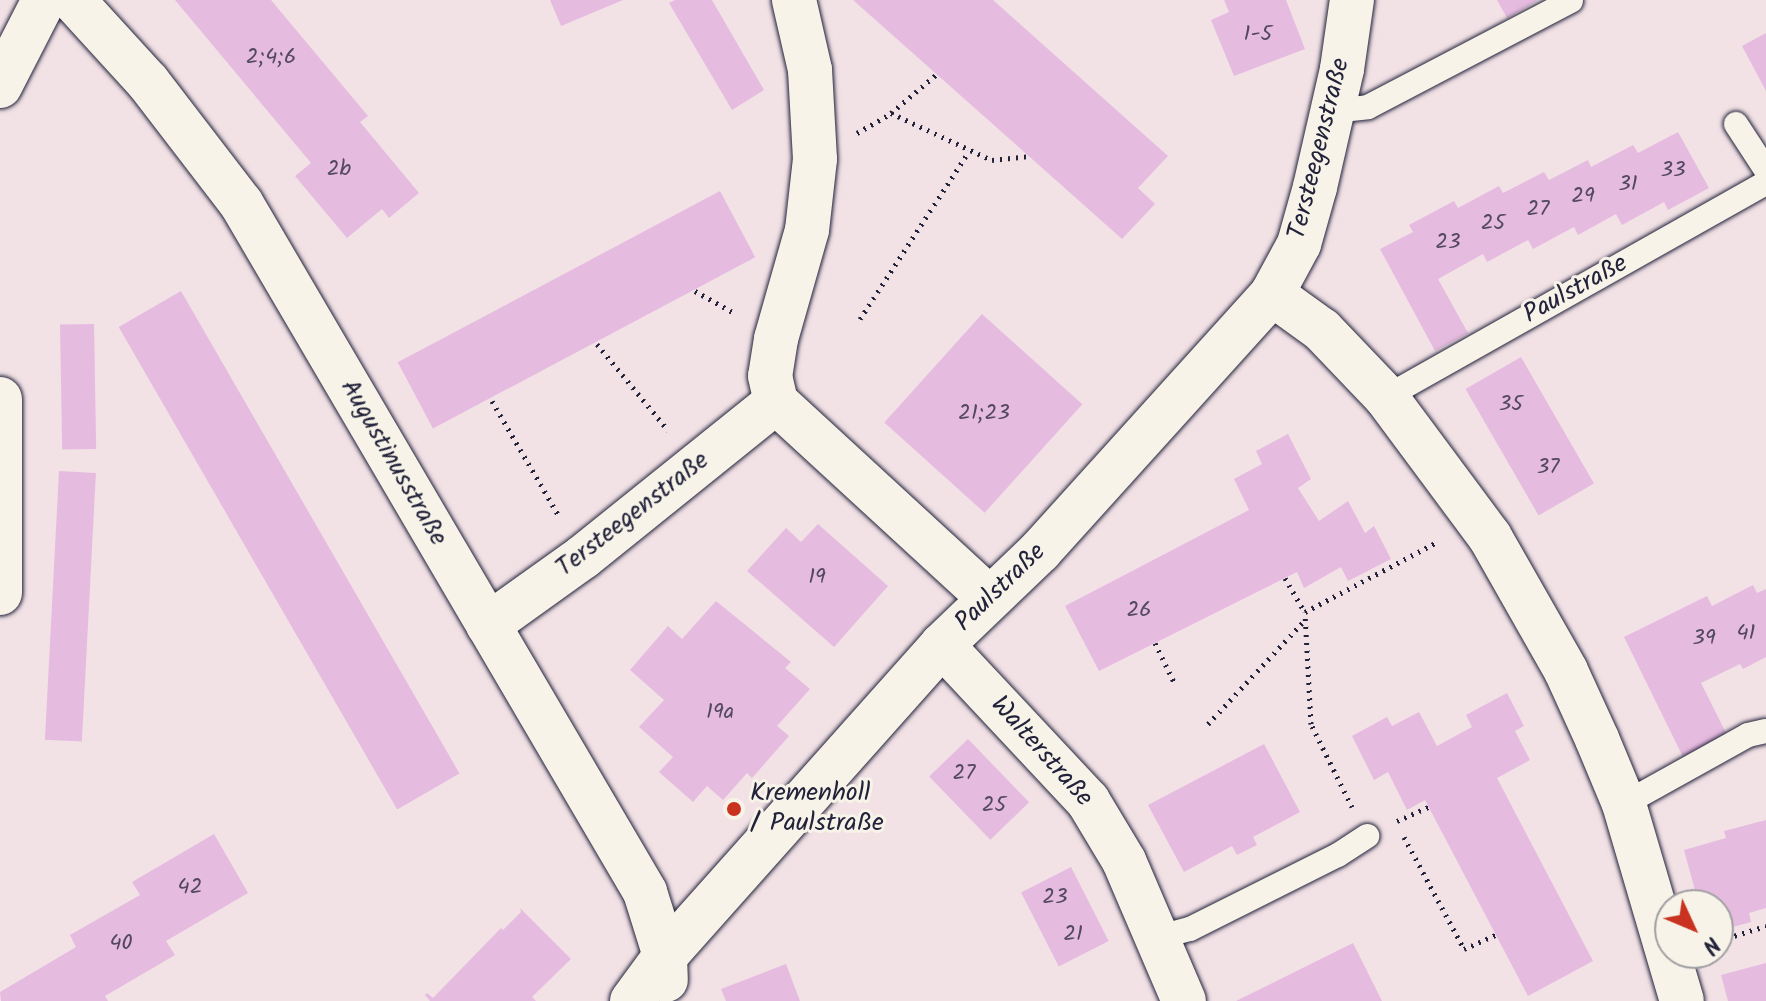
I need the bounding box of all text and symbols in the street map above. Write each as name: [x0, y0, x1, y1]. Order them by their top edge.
house number: 1-5: [1244, 22, 1272, 48]
house number: 2;4;6: [246, 45, 296, 71]
street label: Tersteegenstraße: [1282, 55, 1358, 243]
house number: 2b: [327, 157, 351, 183]
house number: 33: [1660, 158, 1686, 184]
house number: 31: [1618, 172, 1638, 198]
house number: 29: [1571, 184, 1595, 210]
house number: 27: [1527, 197, 1549, 223]
house number: 25: [1481, 211, 1505, 237]
house number: 23: [1435, 230, 1461, 256]
street label: Paulstraße: [1519, 249, 1633, 331]
street label: Augustinusstraße: [333, 374, 453, 552]
house number: 35: [1499, 392, 1523, 418]
house number: 21;23: [958, 401, 1010, 427]
street label: Tersteegenstraße: [550, 446, 716, 584]
house number: 37: [1537, 455, 1559, 481]
street label: Paulstraße: [949, 537, 1053, 639]
house number: 19: [808, 565, 826, 591]
house number: 26: [1126, 598, 1152, 624]
house number: 41: [1736, 621, 1756, 647]
house number: 39: [1692, 626, 1716, 652]
street label: Walterstraße: [983, 690, 1099, 814]
house number: 19a: [706, 700, 734, 726]
house number: 27: [953, 761, 975, 787]
place label: Kremenholl / Paulstraße: [750, 778, 884, 840]
house number: 25: [982, 793, 1006, 819]
marker: Kremenholl / Paulstraße: [725, 800, 743, 818]
house number: 42: [178, 875, 202, 901]
house number: 23: [1042, 885, 1068, 911]
north arrow: [1654, 889, 1734, 969]
house number: 21: [1063, 922, 1083, 948]
text: N: [1693, 927, 1728, 962]
house number: 40: [109, 931, 133, 957]

